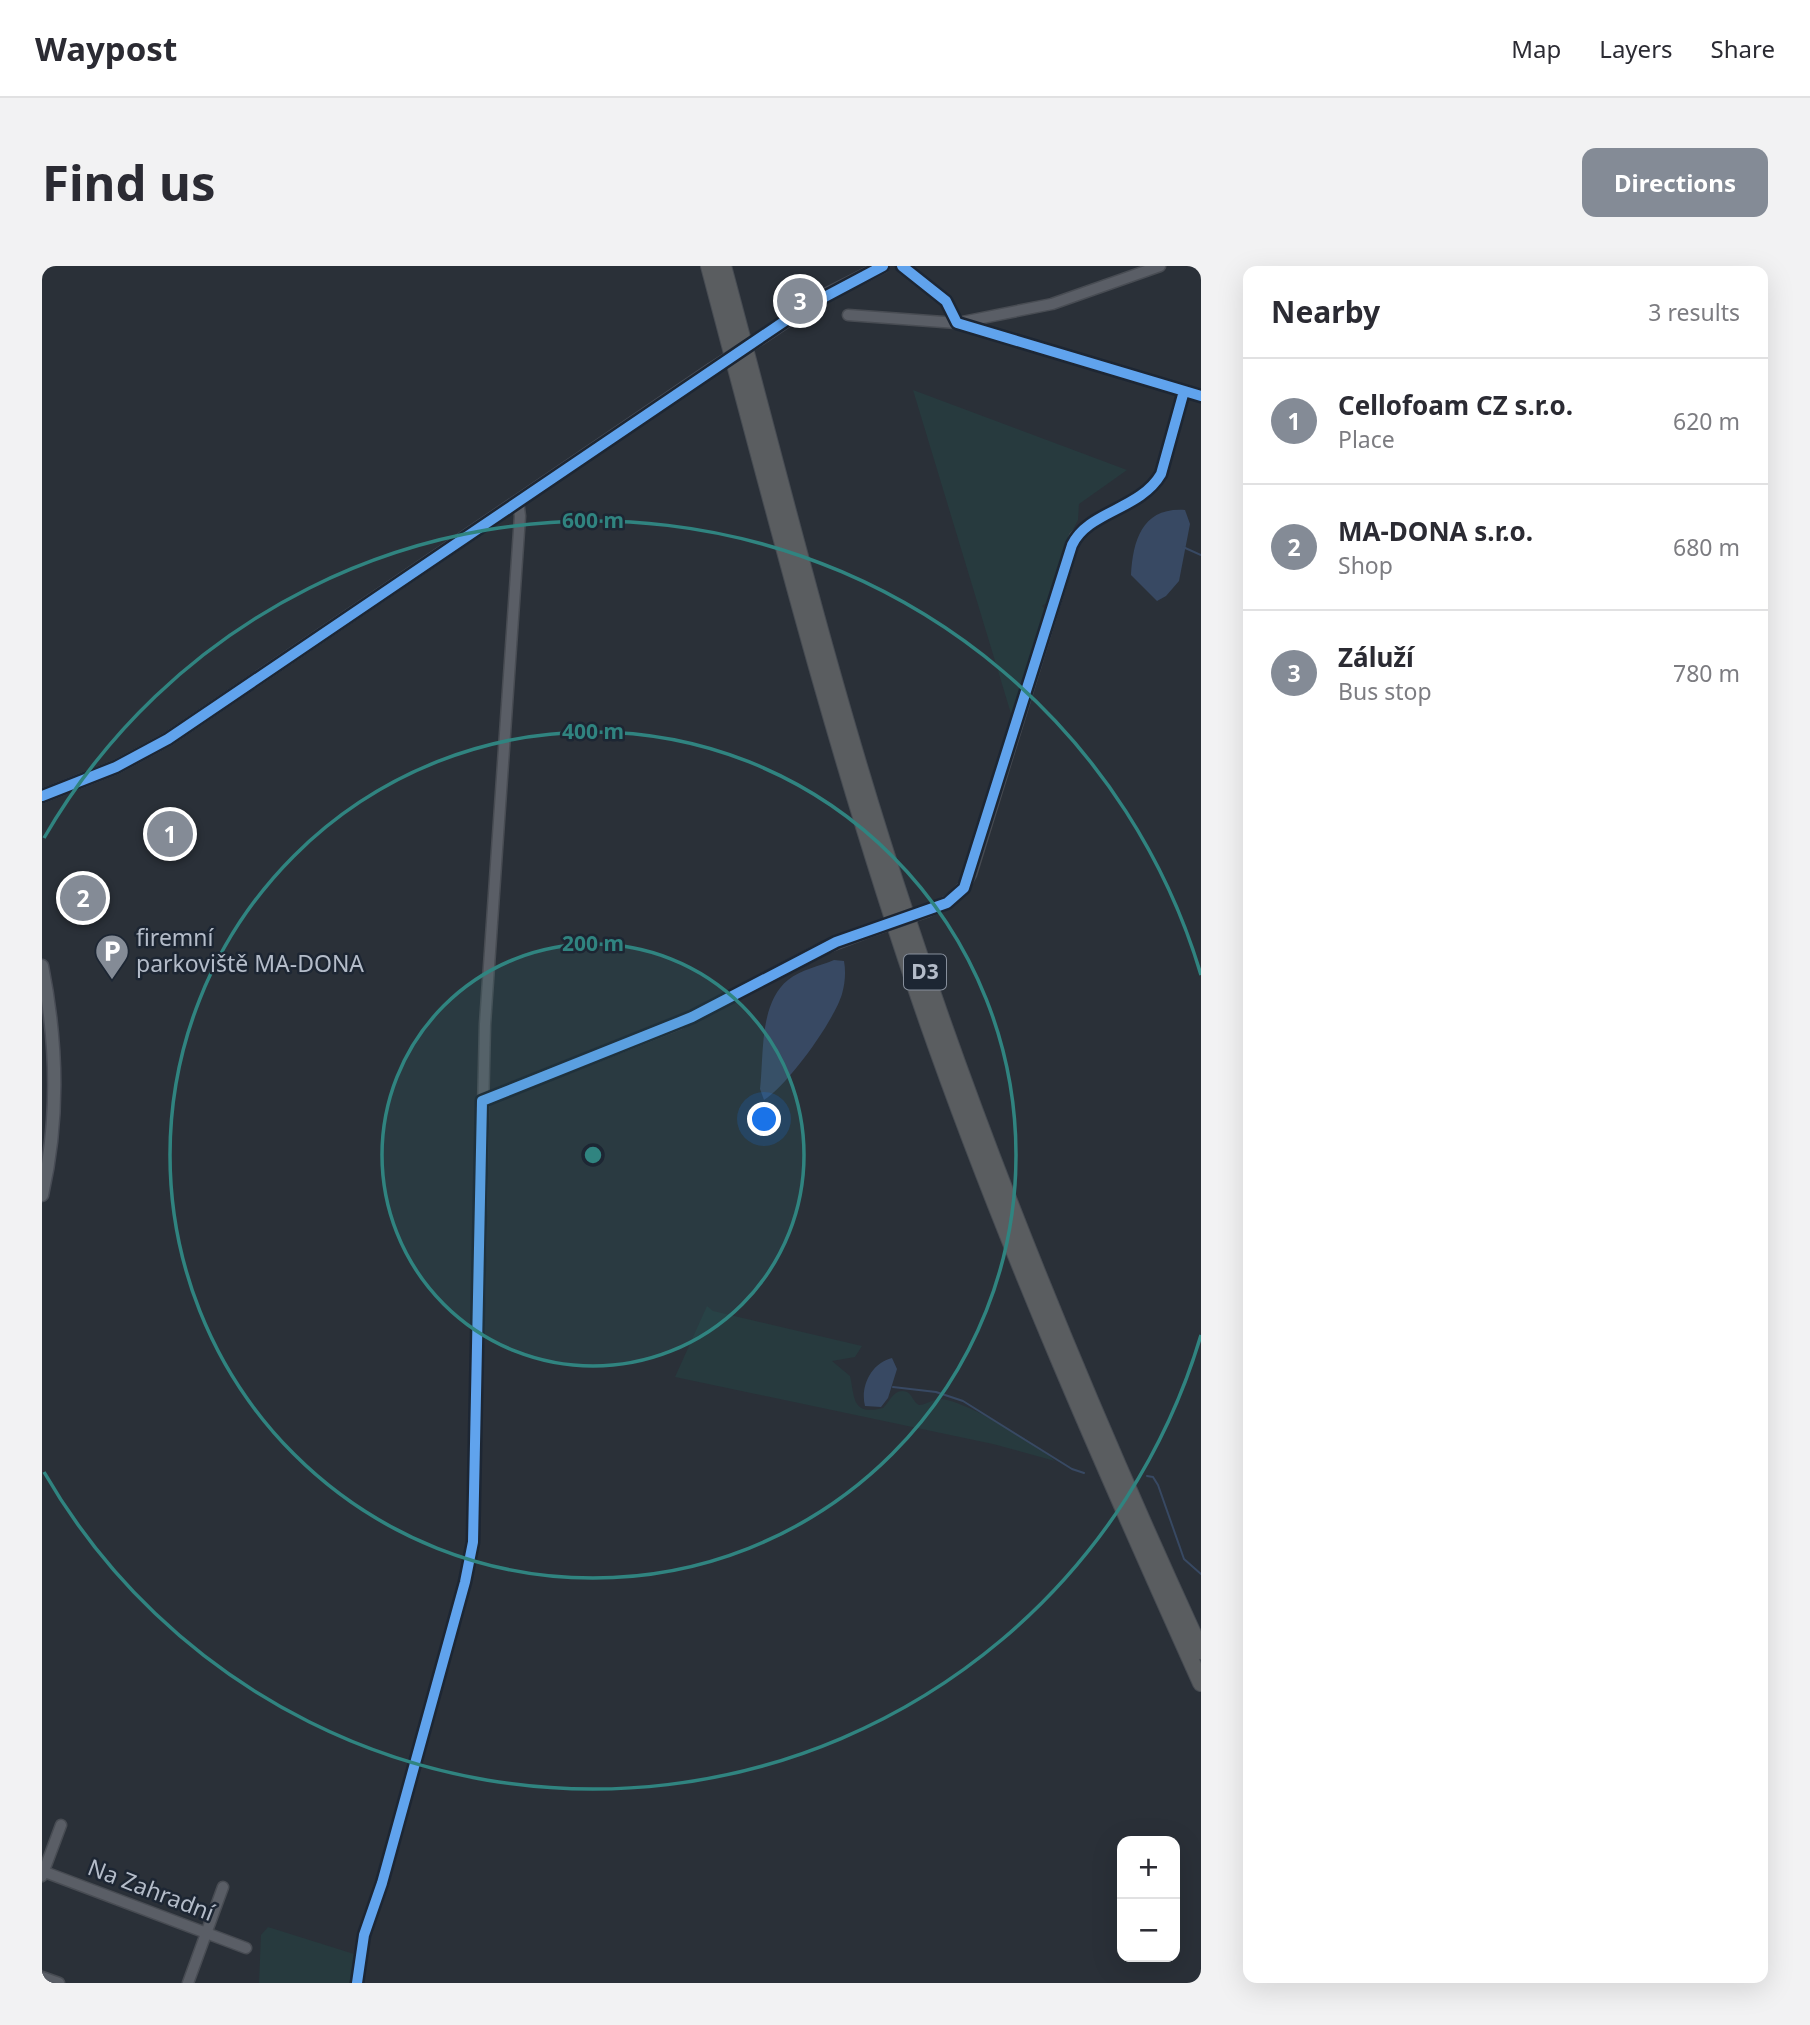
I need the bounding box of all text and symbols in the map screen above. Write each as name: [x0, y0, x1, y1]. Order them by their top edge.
text: Waypost: [35, 26, 177, 71]
text: Map: [1511, 32, 1561, 65]
text: Layers: [1599, 32, 1673, 65]
text: Share: [1711, 32, 1775, 65]
button: Directions: [1582, 148, 1768, 217]
text: Find us: [42, 149, 216, 215]
pin: 3: [777, 275, 823, 327]
text: Nearby: [1271, 291, 1380, 332]
text: 3 results: [1648, 296, 1740, 328]
text: Cellofoam CZ s.r.o.: [1338, 387, 1573, 423]
text: 1: [1287, 405, 1301, 437]
text: 620 m: [1673, 405, 1740, 437]
text: Place: [1338, 423, 1395, 455]
text: 600 m: [562, 506, 624, 534]
text: MA-DONA s.r.o.: [1338, 513, 1533, 549]
text: 2: [1287, 531, 1301, 563]
text: 680 m: [1673, 531, 1740, 563]
text: Shop: [1338, 549, 1393, 581]
text: Záluží: [1338, 639, 1414, 675]
text: 3: [1287, 657, 1301, 689]
text: 780 m: [1673, 657, 1740, 689]
text: Bus stop: [1338, 675, 1432, 707]
text: 400 m: [562, 717, 624, 745]
pin: 1: [147, 808, 193, 860]
pin: 2: [60, 872, 106, 924]
place label: firemní parkoviště MA-DONA: [136, 921, 364, 979]
text: 200 m: [562, 929, 624, 957]
parking icon: firemní parkoviště MA-DONA: [93, 932, 131, 981]
road number: D3: [904, 954, 946, 990]
your location: [747, 1102, 781, 1136]
centre of rings: [581, 1143, 605, 1167]
map controls: [1117, 1836, 1180, 1962]
button: +: [1117, 1836, 1180, 1899]
street label: Na Zahradní: [84, 1850, 220, 1928]
button: −: [1117, 1899, 1180, 1962]

